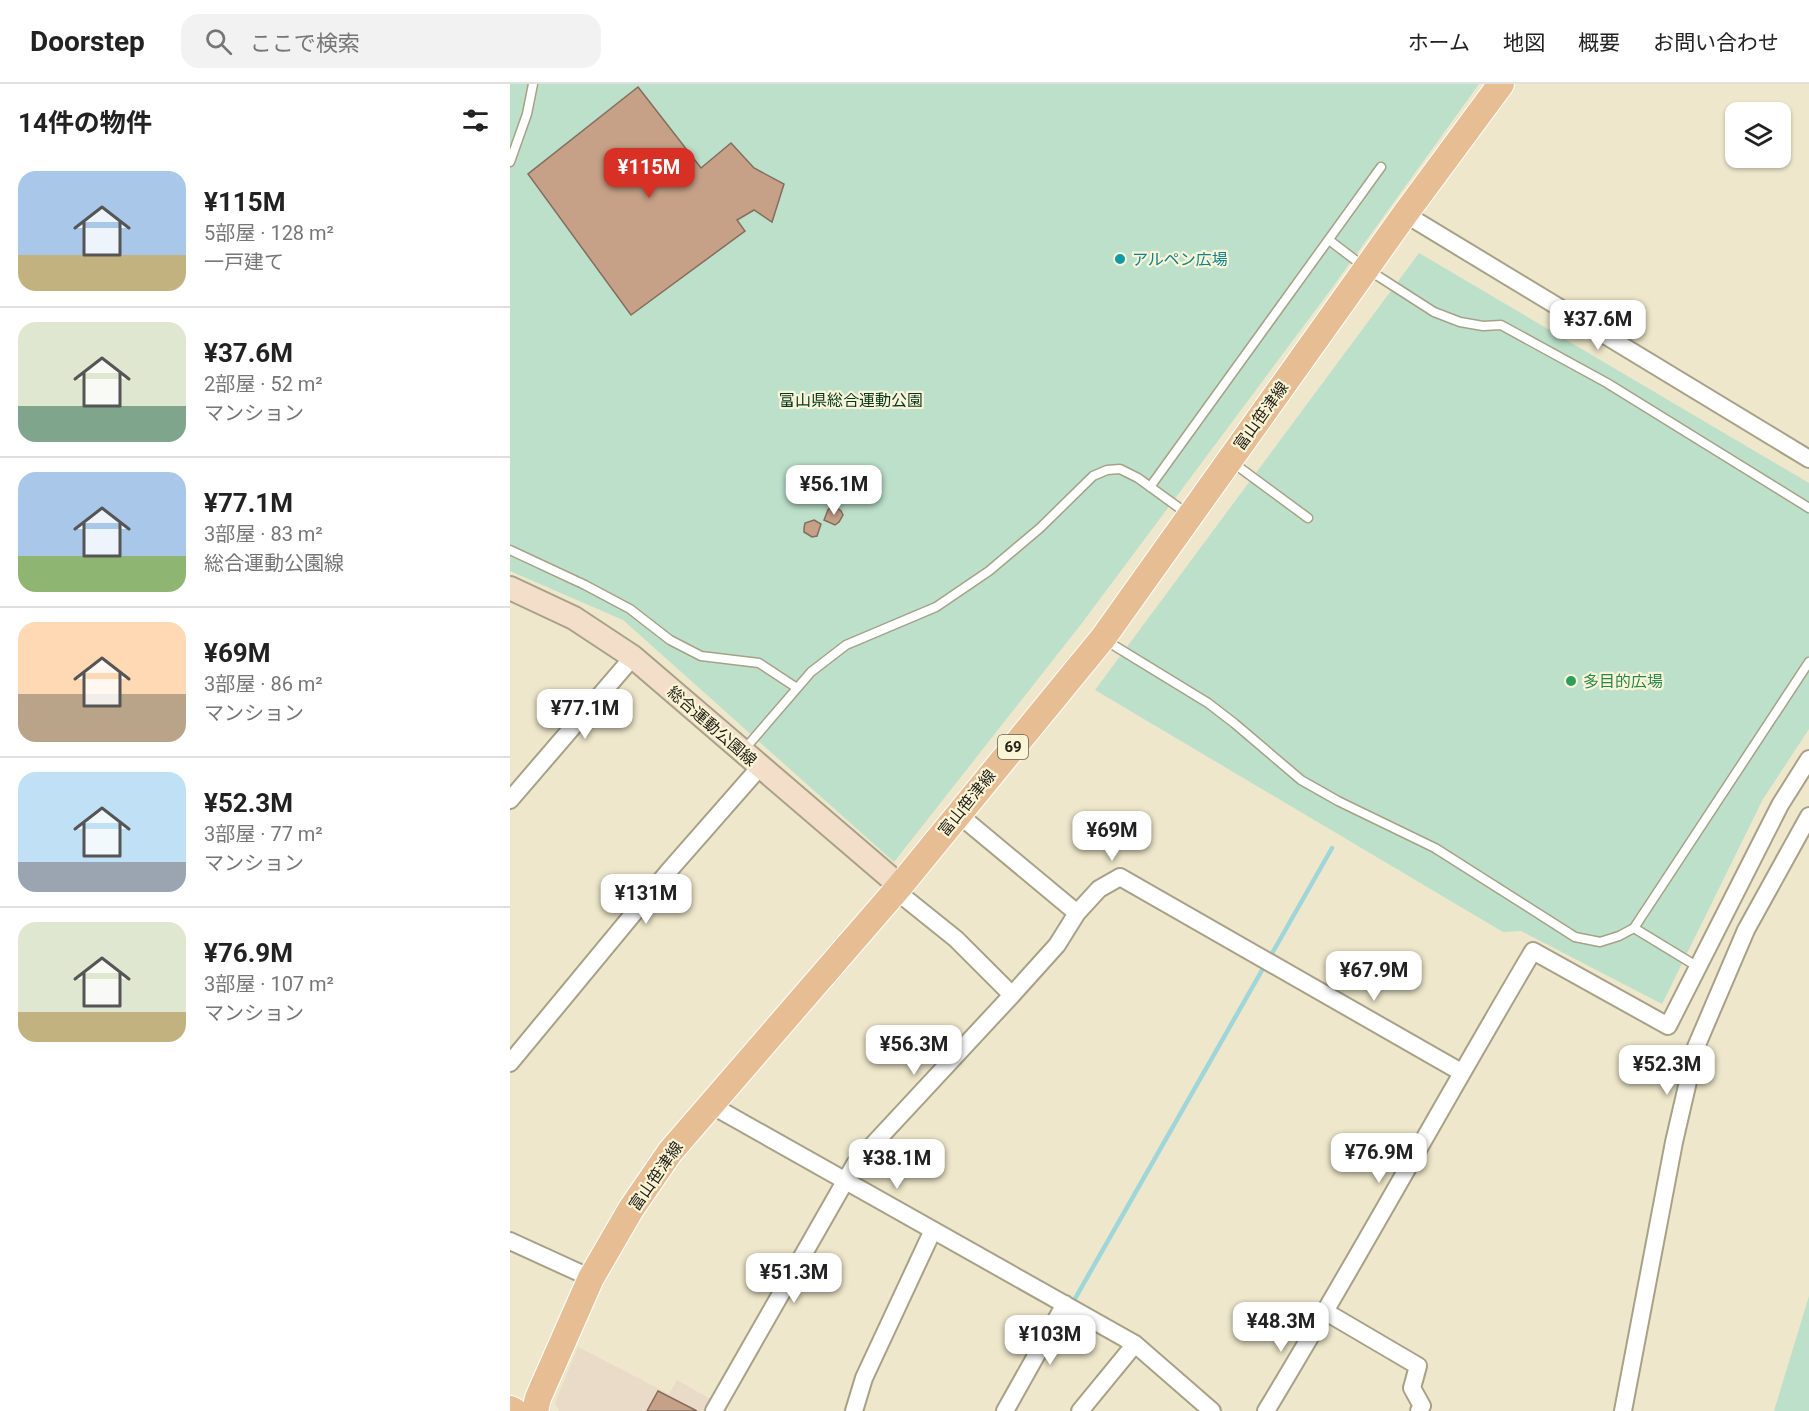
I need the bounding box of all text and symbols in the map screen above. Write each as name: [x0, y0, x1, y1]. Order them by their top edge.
search box: [181, 14, 601, 68]
text: Doorstep: [30, 25, 145, 58]
icon: search: [202, 25, 235, 58]
text: ここで検索: [250, 31, 360, 56]
text: ホーム: [1408, 31, 1470, 55]
text: 地図: [1503, 31, 1545, 55]
text: 概要: [1578, 31, 1620, 55]
text: お問い合わせ: [1653, 31, 1779, 55]
map controls: [1725, 102, 1791, 168]
button: layers: [1725, 102, 1791, 168]
icon: filters: [459, 104, 492, 137]
text: 14件の物件: [18, 108, 152, 138]
pin: ¥115M: [607, 148, 691, 199]
text: ¥115M: [618, 155, 680, 179]
text: ¥115M: [204, 187, 285, 217]
icon: home: [66, 195, 138, 267]
text: 5部屋 · 128 m²: [204, 221, 334, 245]
text: 一戸建て: [204, 250, 284, 274]
place label: アルペン広場: [1132, 250, 1228, 269]
marker: アルペン広場: [1113, 252, 1127, 266]
pin: ¥37.6M: [1549, 300, 1647, 351]
text: ¥37.6M: [1564, 307, 1632, 331]
text: ¥37.6M: [204, 338, 293, 368]
icon: home: [66, 346, 138, 418]
text: 2部屋 · 52 m²: [204, 372, 323, 396]
street label: 富山笹津線: [1230, 378, 1292, 454]
park label: 富山県総合運動公園: [779, 391, 923, 410]
text: マンション: [204, 401, 304, 425]
pin: ¥56.1M: [785, 465, 883, 516]
text: ¥56.1M: [800, 472, 868, 496]
text: ¥77.1M: [204, 488, 293, 518]
icon: home: [66, 496, 138, 568]
text: 3部屋 · 83 m²: [204, 522, 323, 546]
text: 総合運動公園線: [204, 551, 344, 575]
text: ¥69M: [204, 638, 271, 668]
icon: home: [66, 646, 138, 718]
text: 3部屋 · 86 m²: [204, 672, 323, 696]
place label: 多目的広場: [1583, 672, 1663, 691]
marker: 多目的広場: [1564, 674, 1578, 688]
street label: 総合運動公園線: [663, 682, 761, 770]
pin: ¥77.1M: [536, 689, 634, 740]
text: ¥77.1M: [551, 696, 619, 720]
text: マンション: [204, 701, 304, 725]
road number: 69: [998, 735, 1028, 759]
street label: 富山笹津線: [934, 766, 1000, 840]
text: ¥52.3M: [204, 788, 293, 818]
icon: home: [66, 796, 138, 868]
pin: ¥69M: [1076, 811, 1148, 862]
text: ¥69M: [1086, 818, 1138, 842]
text: 3部屋 · 77 m²: [204, 822, 323, 846]
text: マンション: [204, 851, 304, 875]
pin: ¥131M: [604, 874, 688, 925]
text: ¥131M: [615, 881, 677, 905]
text: ¥76.9M: [204, 938, 293, 968]
icon: home: [66, 946, 138, 1018]
pin: ¥67.9M: [1325, 951, 1423, 1002]
text: ¥67.9M: [1340, 958, 1408, 982]
text: 3部屋 · 107 m²: [204, 972, 334, 996]
text: マンション: [204, 1001, 304, 1025]
pin: ¥56.3M: [865, 1025, 963, 1076]
text: ¥56.3M: [880, 1032, 948, 1056]
pin: ¥52.3M: [1618, 1045, 1716, 1096]
text: ¥52.3M: [1633, 1052, 1701, 1076]
pin: ¥76.9M: [1330, 1133, 1428, 1184]
street label: 富山笹津線: [625, 1138, 687, 1214]
pin: ¥38.1M: [848, 1139, 946, 1190]
text: ¥76.9M: [1345, 1140, 1413, 1164]
text: ¥38.1M: [863, 1146, 931, 1170]
pin: ¥51.3M: [745, 1253, 843, 1304]
text: ¥51.3M: [760, 1260, 828, 1284]
pin: ¥48.3M: [1232, 1302, 1330, 1353]
text: ¥48.3M: [1247, 1309, 1315, 1333]
pin: ¥103M: [1008, 1315, 1092, 1366]
text: ¥103M: [1019, 1322, 1081, 1346]

